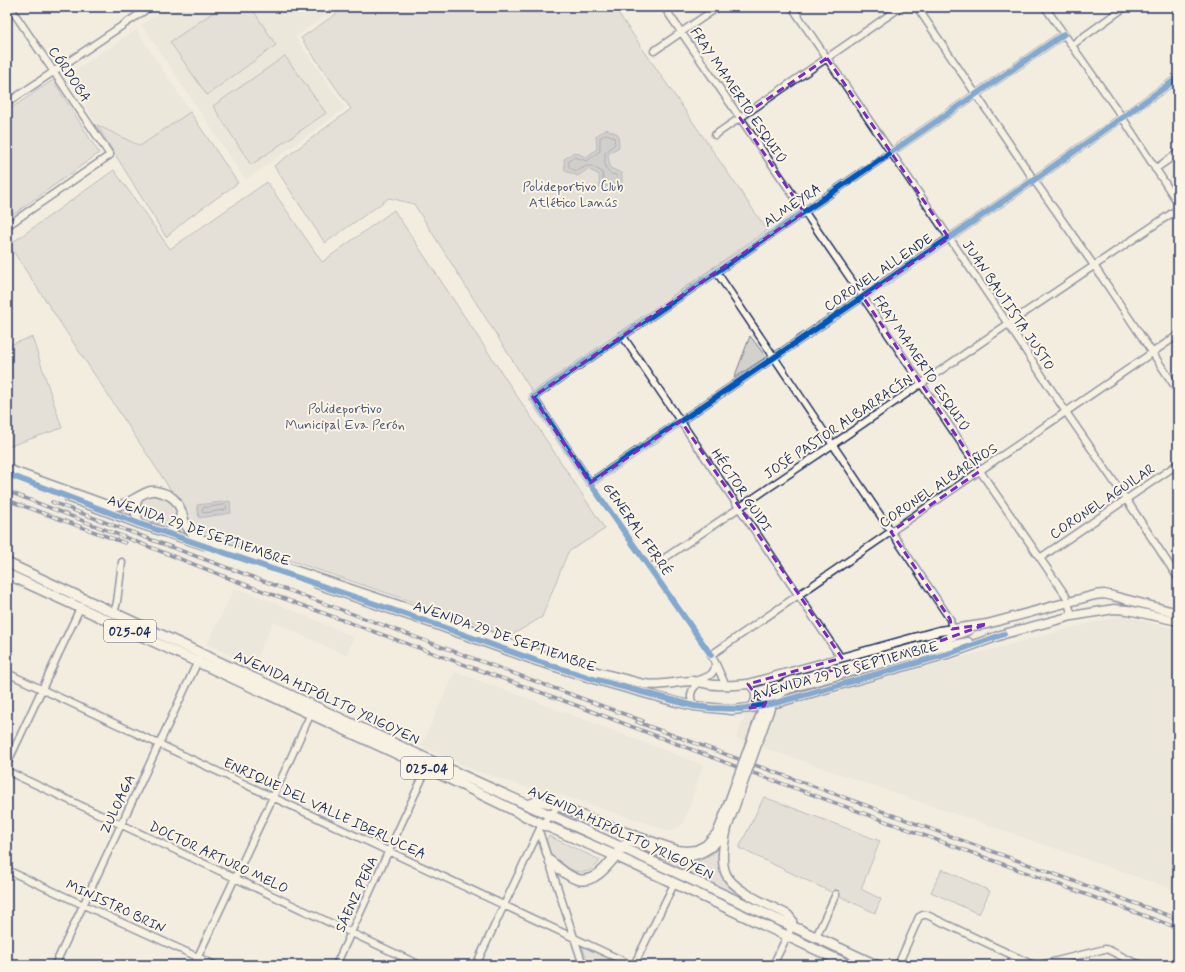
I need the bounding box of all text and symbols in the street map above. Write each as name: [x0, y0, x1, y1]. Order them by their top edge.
street label: FRAY MAMERTO ESQUIÚ: [686, 24, 791, 167]
street label: CÓRDOBA: [44, 43, 95, 106]
park label: Polideportivo Club Atlético Lanús: [523, 178, 624, 212]
street label: ALMEYRA: [760, 180, 825, 232]
street label: CORONEL ALLENDE: [821, 230, 936, 316]
street label: JUAN BAUTISTA JUSTO: [958, 237, 1058, 374]
street label: FRAY MAMERTO ESQUIÚ: [869, 292, 974, 435]
street label: JOSÉ PASTOR ALBARRACÍN: [761, 370, 916, 483]
park label: Polideportivo Municipal Eva Perón: [285, 400, 405, 434]
street label: CORONEL ALBARIÑOS: [876, 439, 1001, 532]
street label: HÉCTOR GUIDI: [707, 445, 776, 536]
street label: CORONEL AGUILAR: [1046, 460, 1159, 544]
street label: GENERAL FERRÉ: [598, 479, 676, 580]
street label: AVENIDA 29 DE SEPTIEMBRE: [105, 491, 293, 571]
street label: AVENIDA 29 DE SEPTIEMBRE: [411, 597, 599, 677]
road number: 025-04: [104, 620, 156, 642]
street label: AVENIDA 29 DE SEPTIEMBRE: [750, 637, 941, 705]
street label: AVENIDA HIPÓLITO YRIGOYEN: [231, 647, 422, 749]
street label: ENRIQUE DEL VALLE IBERLUCEA: [220, 754, 429, 864]
road number: 025-04: [401, 757, 453, 779]
street label: ZULOAGA: [96, 772, 140, 837]
street label: AVENIDA HIPÓLITO YRIGOYEN: [525, 782, 716, 884]
street label: DOCTOR ARTURO MELO: [146, 818, 291, 898]
street label: SÁENZ PEÑA: [331, 854, 382, 935]
street label: MINISTRO BRIN: [63, 876, 168, 938]

